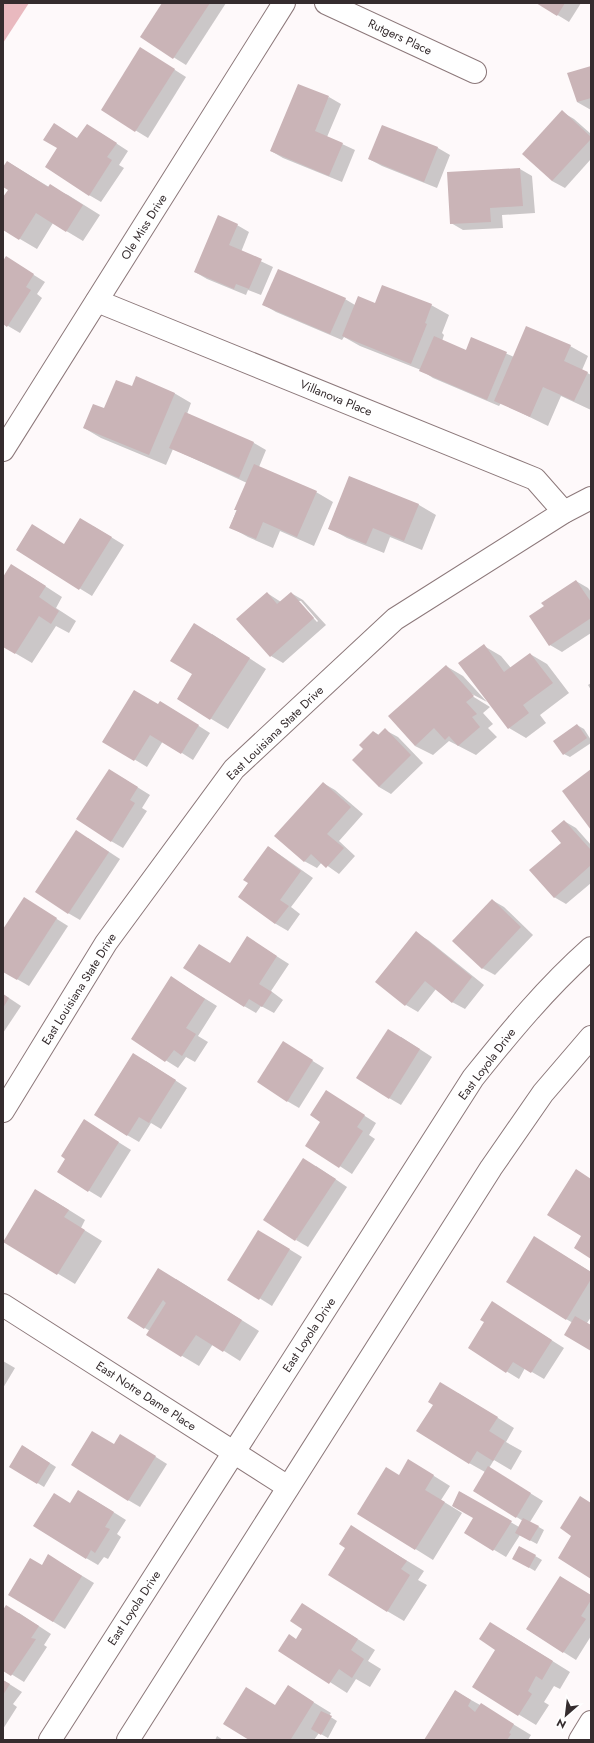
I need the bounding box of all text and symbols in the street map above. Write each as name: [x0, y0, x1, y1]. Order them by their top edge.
street label: Rutgers Place: [365, 14, 435, 60]
street label: Ole Miss Drive: [117, 191, 171, 263]
street label: Villanova Place: [297, 375, 375, 421]
street label: East Louisiana State Drive: [222, 682, 328, 784]
street label: East Louisiana State Drive: [37, 930, 121, 1048]
street label: East Loyola Drive: [454, 1024, 520, 1104]
street label: East Loyola Drive: [278, 1294, 340, 1376]
street label: East Notre Dame Place: [92, 1357, 200, 1435]
street label: East Loyola Drive: [103, 1567, 165, 1649]
north arrow: [546, 1695, 586, 1735]
text: N: [554, 1715, 569, 1733]

